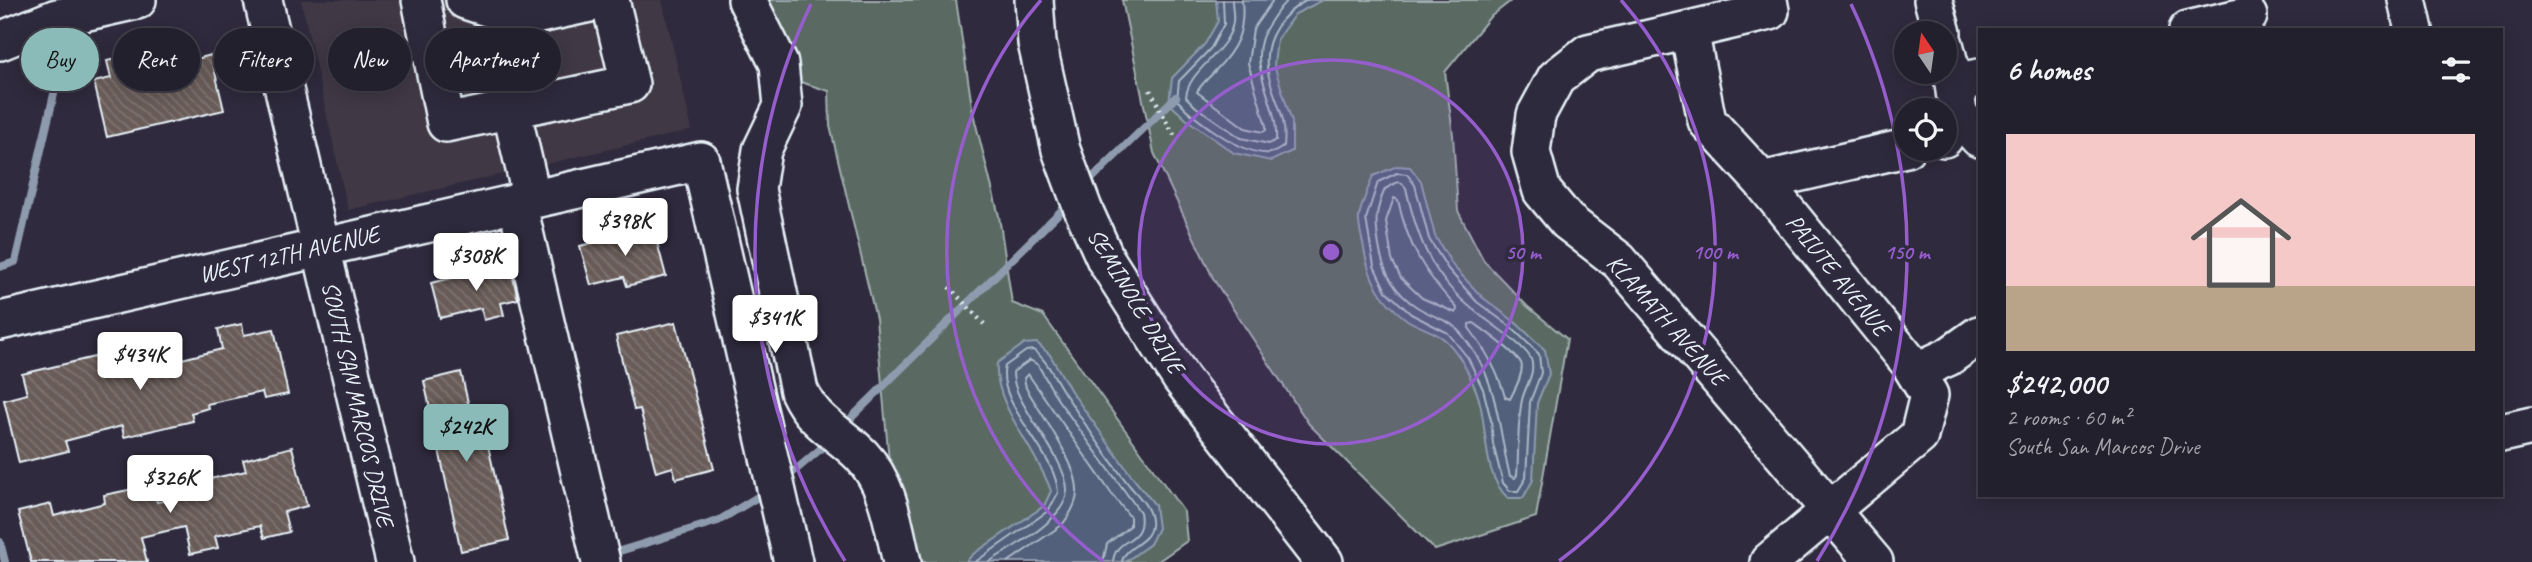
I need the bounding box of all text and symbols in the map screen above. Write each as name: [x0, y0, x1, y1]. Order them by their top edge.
north arrow: [1894, 21, 1956, 84]
map controls: [1894, 21, 1957, 161]
chip: Buy: [21, 28, 99, 91]
chip: Rent: [113, 28, 200, 91]
chip: Filters: [214, 28, 314, 91]
chip: New: [328, 28, 411, 91]
chip: Apartment: [425, 28, 561, 91]
text: 6 homes: [2006, 51, 2091, 89]
icon: filters: [2437, 51, 2475, 89]
button: locate: [1894, 98, 1957, 161]
icon: home: [2178, 180, 2304, 306]
pin: $398K: [576, 198, 674, 258]
text: $398K: [599, 206, 651, 235]
street label: PAIUTE AVENUE: [1780, 208, 1898, 344]
street label: WEST 12TH AVENUE: [196, 218, 385, 289]
street label: SEMINOLE DRIVE: [1081, 223, 1193, 382]
pin: $308K: [427, 233, 525, 293]
text: 50 m: [1505, 239, 1543, 265]
text: 100 m: [1692, 239, 1740, 265]
text: 150 m: [1884, 239, 1932, 265]
centre of rings: [1319, 240, 1343, 264]
text: $308K: [449, 241, 503, 270]
street label: KLAMATH AVENUE: [1600, 248, 1736, 394]
street label: SOUTH SAN MARCOS DRIVE: [315, 279, 402, 533]
pin: $341K: [726, 296, 824, 355]
text: $341K: [748, 303, 802, 332]
pin: $434K: [91, 332, 189, 392]
text: $434K: [113, 340, 167, 369]
text: $242,000: [2006, 365, 2106, 403]
text: 2 rooms · 60 m²: [2006, 403, 2130, 432]
pin: $242K: [417, 405, 515, 464]
text: $242K: [439, 412, 493, 441]
text: South San Marcos Drive: [2006, 432, 2199, 461]
pin: $326K: [121, 456, 219, 515]
text: $326K: [143, 463, 197, 492]

